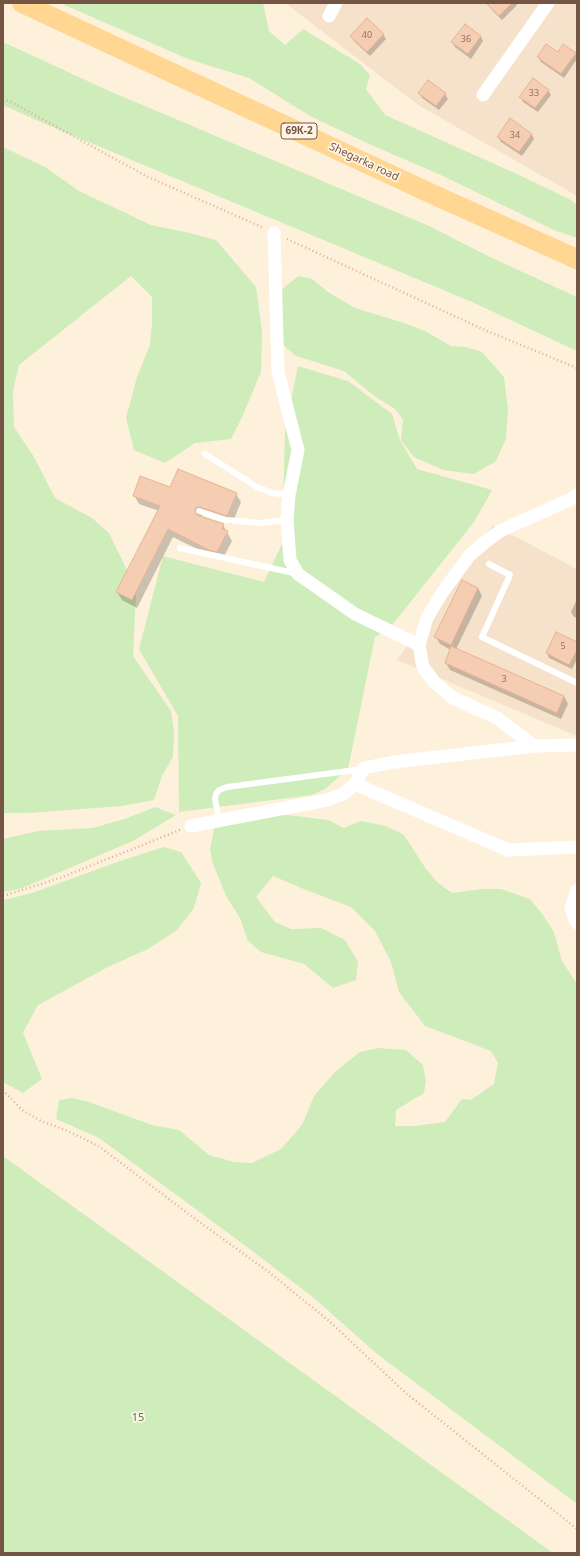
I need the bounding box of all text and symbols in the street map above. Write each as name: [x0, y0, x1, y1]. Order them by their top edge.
house number: 40: [362, 30, 372, 40]
house number: 36: [461, 34, 471, 44]
house number: 33: [529, 88, 539, 98]
road number: 69К-2: [281, 123, 317, 139]
house number: 34: [510, 130, 520, 140]
street label: Shegarka road: [327, 140, 401, 184]
house number: 5: [560, 641, 566, 651]
house number: 3: [501, 674, 507, 684]
park label: 15: [132, 1411, 144, 1425]

